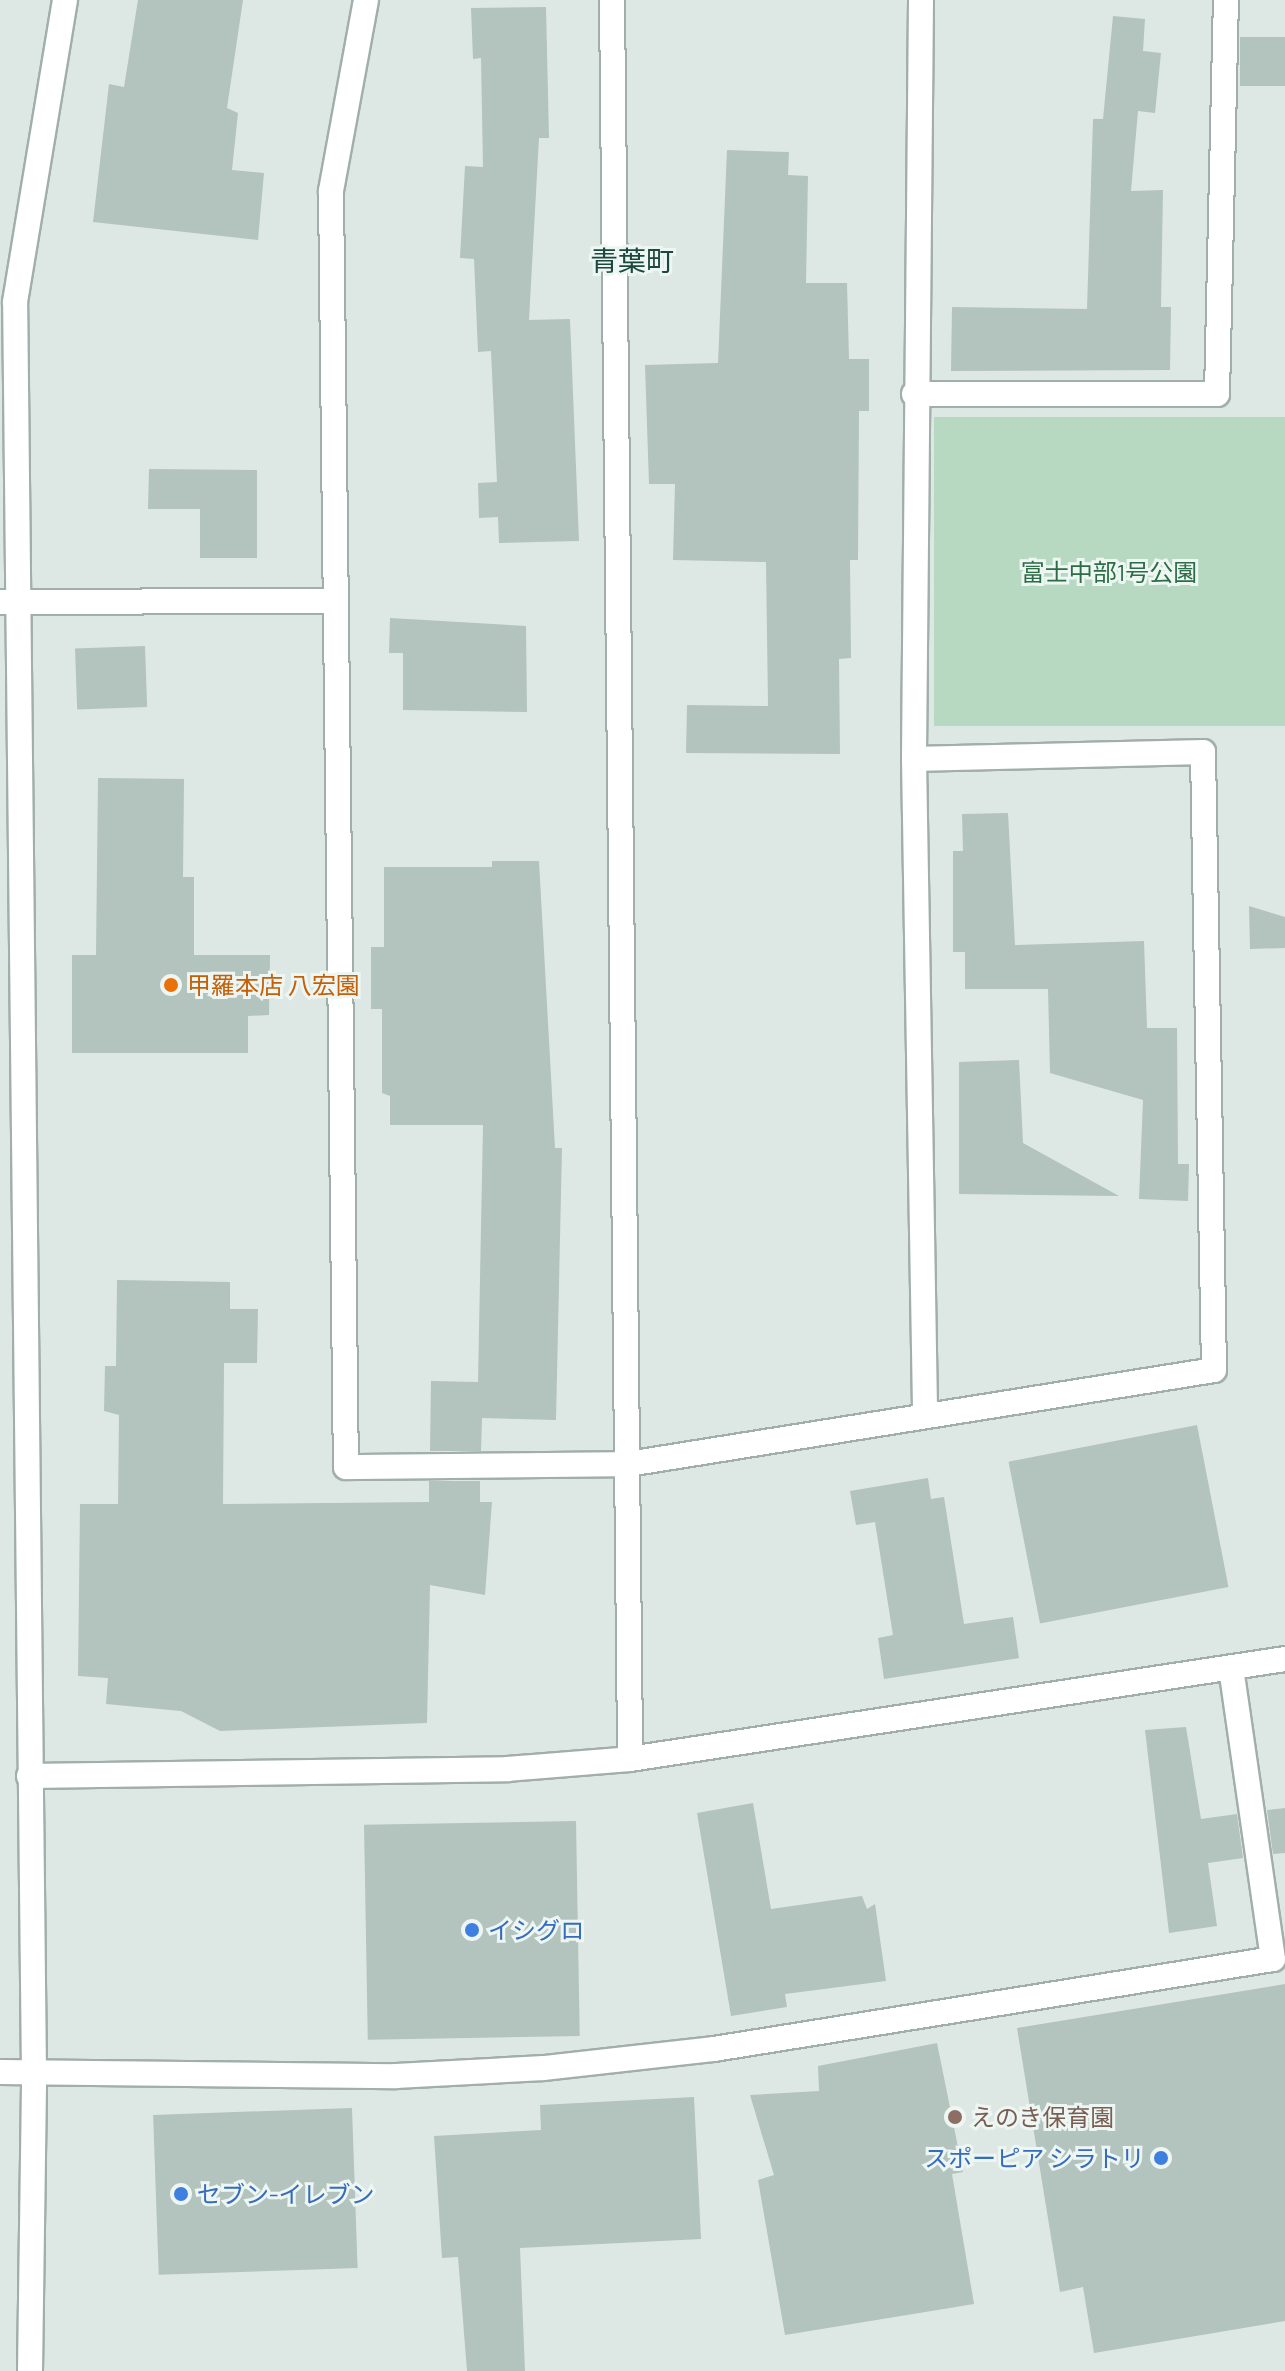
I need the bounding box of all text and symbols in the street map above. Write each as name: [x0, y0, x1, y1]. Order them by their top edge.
district label: 青葉町: [590, 243, 674, 277]
park label: 富士中部1号公園: [1021, 558, 1197, 586]
place label: 甲羅本店 八宏園: [187, 971, 360, 999]
marker: 甲羅本店 八宏園: [162, 976, 180, 994]
place label: イシグロ: [488, 1916, 584, 1944]
marker: イシグロ: [463, 1921, 481, 1939]
place label: えのき保育園: [971, 2103, 1115, 2131]
marker: えのき保育園: [946, 2108, 964, 2126]
place label: スポーピア シラトリ: [924, 2144, 1145, 2172]
marker: スポーピア シラトリ: [1152, 2149, 1170, 2167]
place label: セブン-イレブン: [197, 2180, 374, 2208]
marker: セブン-イレブン: [172, 2185, 190, 2203]

